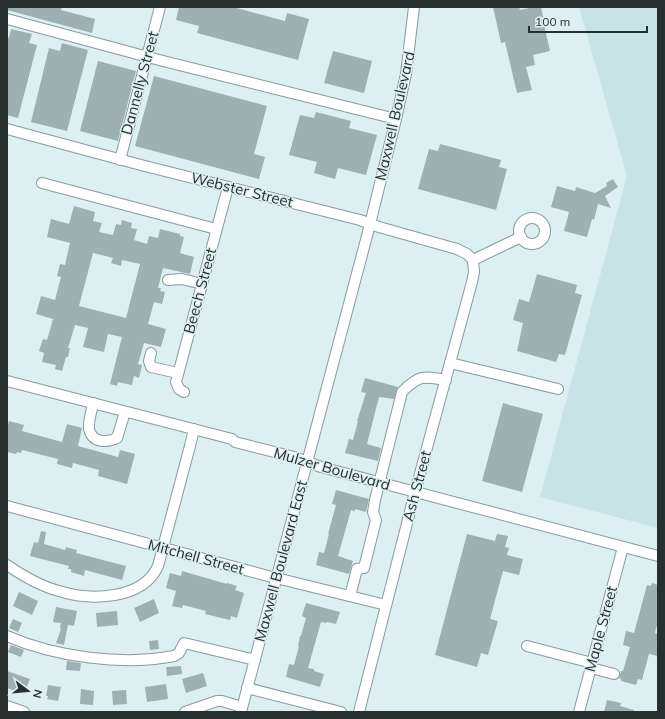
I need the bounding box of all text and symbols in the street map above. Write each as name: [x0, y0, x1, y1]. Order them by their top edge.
scale bar: [529, 8, 647, 34]
text: 100 m: [535, 14, 570, 29]
street label: Dannelly Street: [117, 29, 162, 137]
street label: Maxwell Boulevard: [370, 49, 419, 182]
street label: Webster Street: [189, 168, 295, 211]
street label: Beech Street: [179, 246, 220, 336]
street label: Mulzer Boulevard: [272, 443, 393, 494]
street label: Ash Street: [398, 448, 435, 523]
street label: Maxwell Boulevard East: [250, 478, 311, 644]
street label: Mitchell Street: [146, 535, 246, 578]
street label: Maple Street: [580, 584, 621, 674]
north arrow: [8, 671, 48, 711]
text: N: [30, 688, 45, 700]

